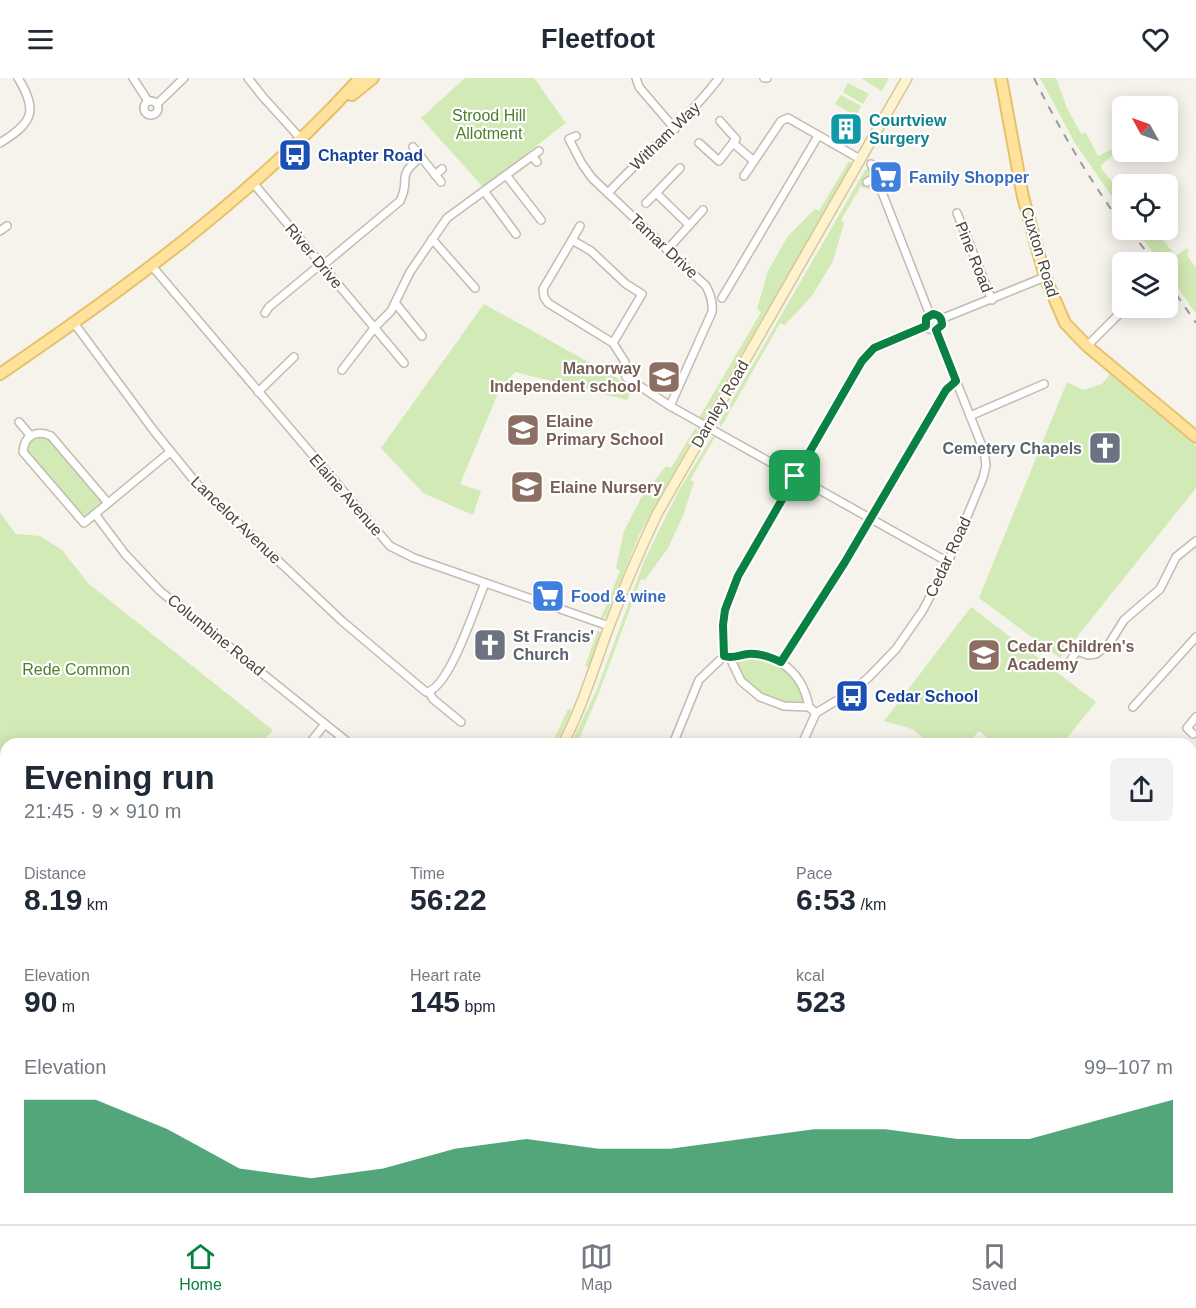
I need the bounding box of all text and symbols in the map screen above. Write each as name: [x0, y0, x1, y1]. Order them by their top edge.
icon: menu: [24, 23, 57, 56]
icon: heart: [1139, 23, 1172, 56]
text: Fleetfoot: [541, 24, 655, 54]
north arrow: [1112, 96, 1178, 162]
map controls: [1112, 96, 1178, 318]
street label: Witham Way: [627, 99, 703, 173]
park label: Strood Hill Allotment: [452, 107, 526, 142]
building icon: Courtview Surgery: [828, 111, 864, 147]
place label: Courtview Surgery: [869, 112, 947, 147]
bus stop icon: Chapter Road: [277, 137, 313, 173]
place label: Chapter Road: [318, 147, 423, 164]
supermarket icon: Family Shopper: [868, 159, 904, 195]
place label: Family Shopper: [909, 169, 1029, 186]
button: locate: [1112, 174, 1178, 240]
street label: Cuxton Road: [1018, 205, 1062, 299]
street label: Tamar Drive: [627, 210, 701, 282]
street label: Pine Road: [952, 219, 996, 295]
street label: River Drive: [282, 220, 346, 292]
button: layers: [1112, 252, 1178, 318]
street label: Darnley Road: [688, 357, 752, 451]
school or university icon: Manorway Independent school: [646, 359, 682, 395]
place label: Manorway Independent school: [490, 360, 641, 395]
school or university icon: Elaine Primary School: [505, 412, 541, 448]
place label: Elaine Primary School: [546, 413, 663, 448]
church icon: Cemetery Chapels: [1087, 430, 1123, 466]
place label: Cemetery Chapels: [942, 440, 1082, 457]
pin: [769, 450, 820, 501]
street label: Elaine Avenue: [306, 451, 386, 539]
icon: arrive: [778, 459, 811, 492]
school or university icon: Elaine Nursery: [509, 469, 545, 505]
street label: Lancelot Avenue: [188, 473, 284, 567]
place label: Elaine Nursery: [550, 479, 662, 496]
street label: Cedar Road: [922, 514, 974, 600]
supermarket icon: Food & wine: [530, 578, 566, 614]
place label: Food & wine: [571, 588, 666, 605]
street label: Columbine Road: [164, 591, 268, 679]
church icon: St Francis' Church: [472, 627, 508, 663]
place label: St Francis' Church: [513, 628, 594, 663]
school or university icon: Cedar Children's Academy: [966, 637, 1002, 673]
place label: Cedar Children's Academy: [1007, 638, 1134, 673]
park label: Rede Common: [22, 661, 130, 678]
bus stop icon: Cedar School: [834, 678, 870, 714]
place label: Cedar School: [875, 688, 978, 705]
button: share: [1110, 758, 1173, 821]
text: Evening run: [24, 759, 215, 796]
text: 21:45 · 9 × 910 m: [24, 800, 181, 822]
text: Distance: [24, 865, 86, 882]
text: Time: [410, 865, 445, 882]
text: Pace: [796, 865, 832, 882]
text: 8.19: [24, 883, 82, 916]
text: 56:22: [410, 883, 487, 916]
text: 6:53: [796, 883, 856, 916]
text: km: [82, 896, 108, 913]
text: /km: [856, 896, 886, 913]
text: Elevation: [24, 967, 90, 984]
text: Heart rate: [410, 967, 481, 984]
text: kcal: [796, 967, 824, 984]
text: 90: [24, 985, 57, 1018]
text: 145: [410, 985, 460, 1018]
text: 523: [796, 985, 846, 1018]
text: m: [57, 998, 75, 1015]
text: bpm: [460, 998, 496, 1015]
text: Elevation: [24, 1056, 106, 1078]
text: 99–107 m: [1084, 1056, 1173, 1078]
tab: Home: [179, 1240, 222, 1294]
tab: Map: [580, 1240, 613, 1294]
tab: Saved: [971, 1240, 1017, 1294]

